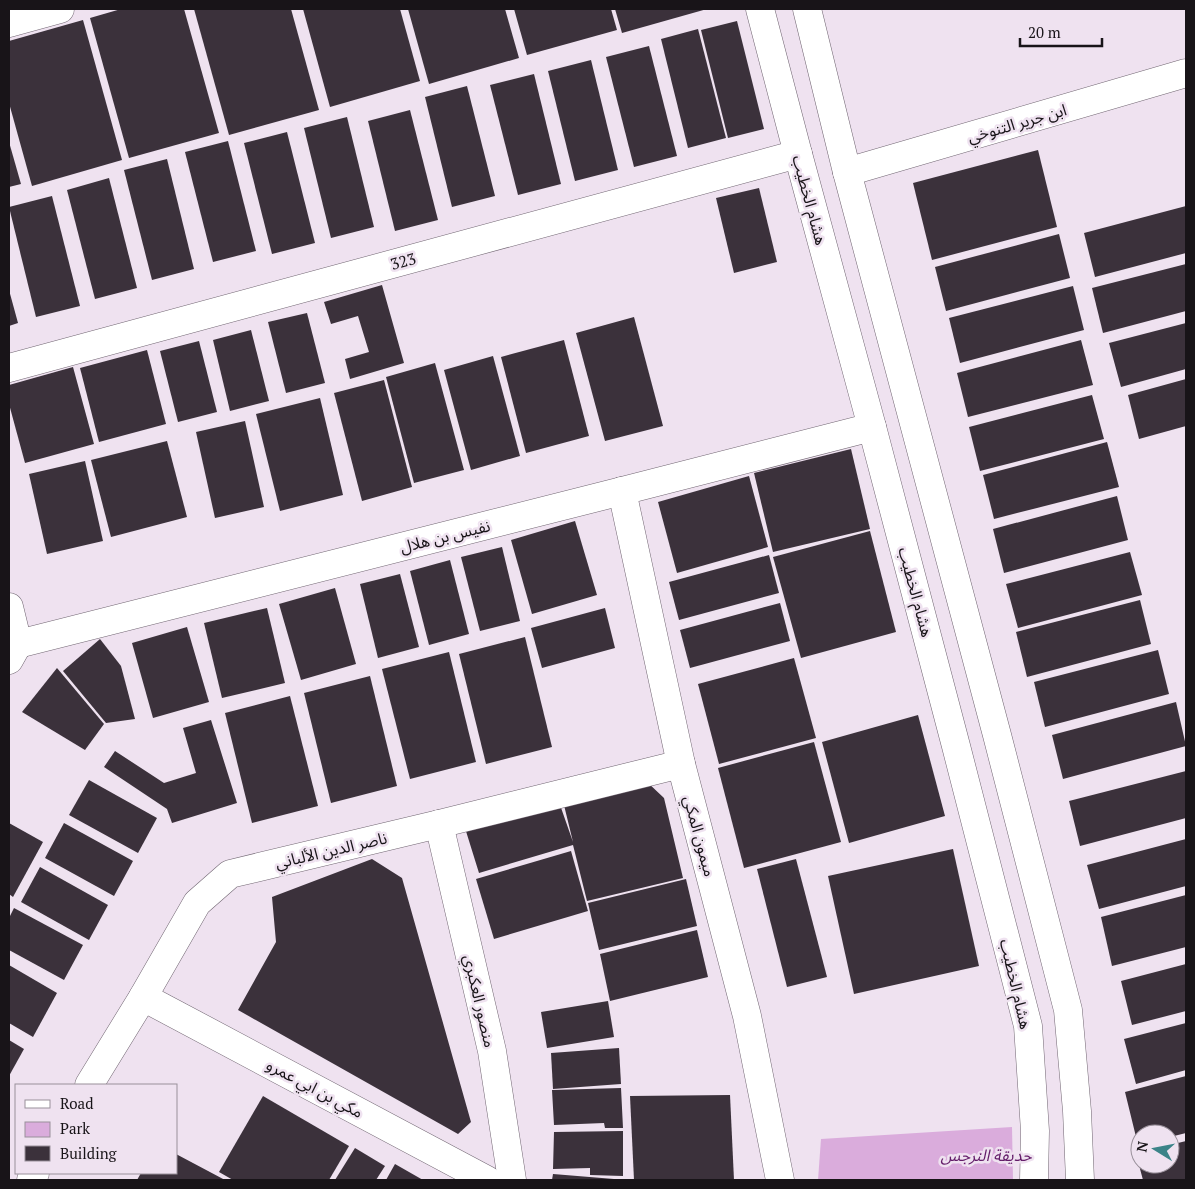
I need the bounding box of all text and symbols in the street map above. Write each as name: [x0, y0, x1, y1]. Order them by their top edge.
scale bar: [1020, 15, 1102, 47]
text: 20 m: [1028, 22, 1061, 42]
street label: ابن جرير التنوخي: [965, 98, 1070, 149]
street label: هشام الخطيب: [786, 153, 833, 248]
street label: 323: [388, 247, 418, 275]
street label: نفيس بن هلال: [398, 514, 492, 558]
street label: هشام الخطيب: [892, 545, 939, 640]
street label: ميمون المكي: [677, 793, 721, 879]
street label: ناصر الدين الألباني: [273, 826, 389, 875]
street label: هشام الخطيب: [993, 937, 1037, 1032]
street label: منصور العكبري: [457, 952, 501, 1050]
street label: مكي بن ابي عمرو: [262, 1053, 367, 1124]
legend: [15, 1084, 178, 1174]
text: Road: [60, 1093, 93, 1113]
text: Park: [60, 1118, 90, 1138]
north arrow: [1130, 1124, 1180, 1174]
text: N: [1131, 1139, 1152, 1154]
text: Building: [60, 1143, 118, 1163]
park label: حديقة النرجس: [940, 1144, 1032, 1166]

